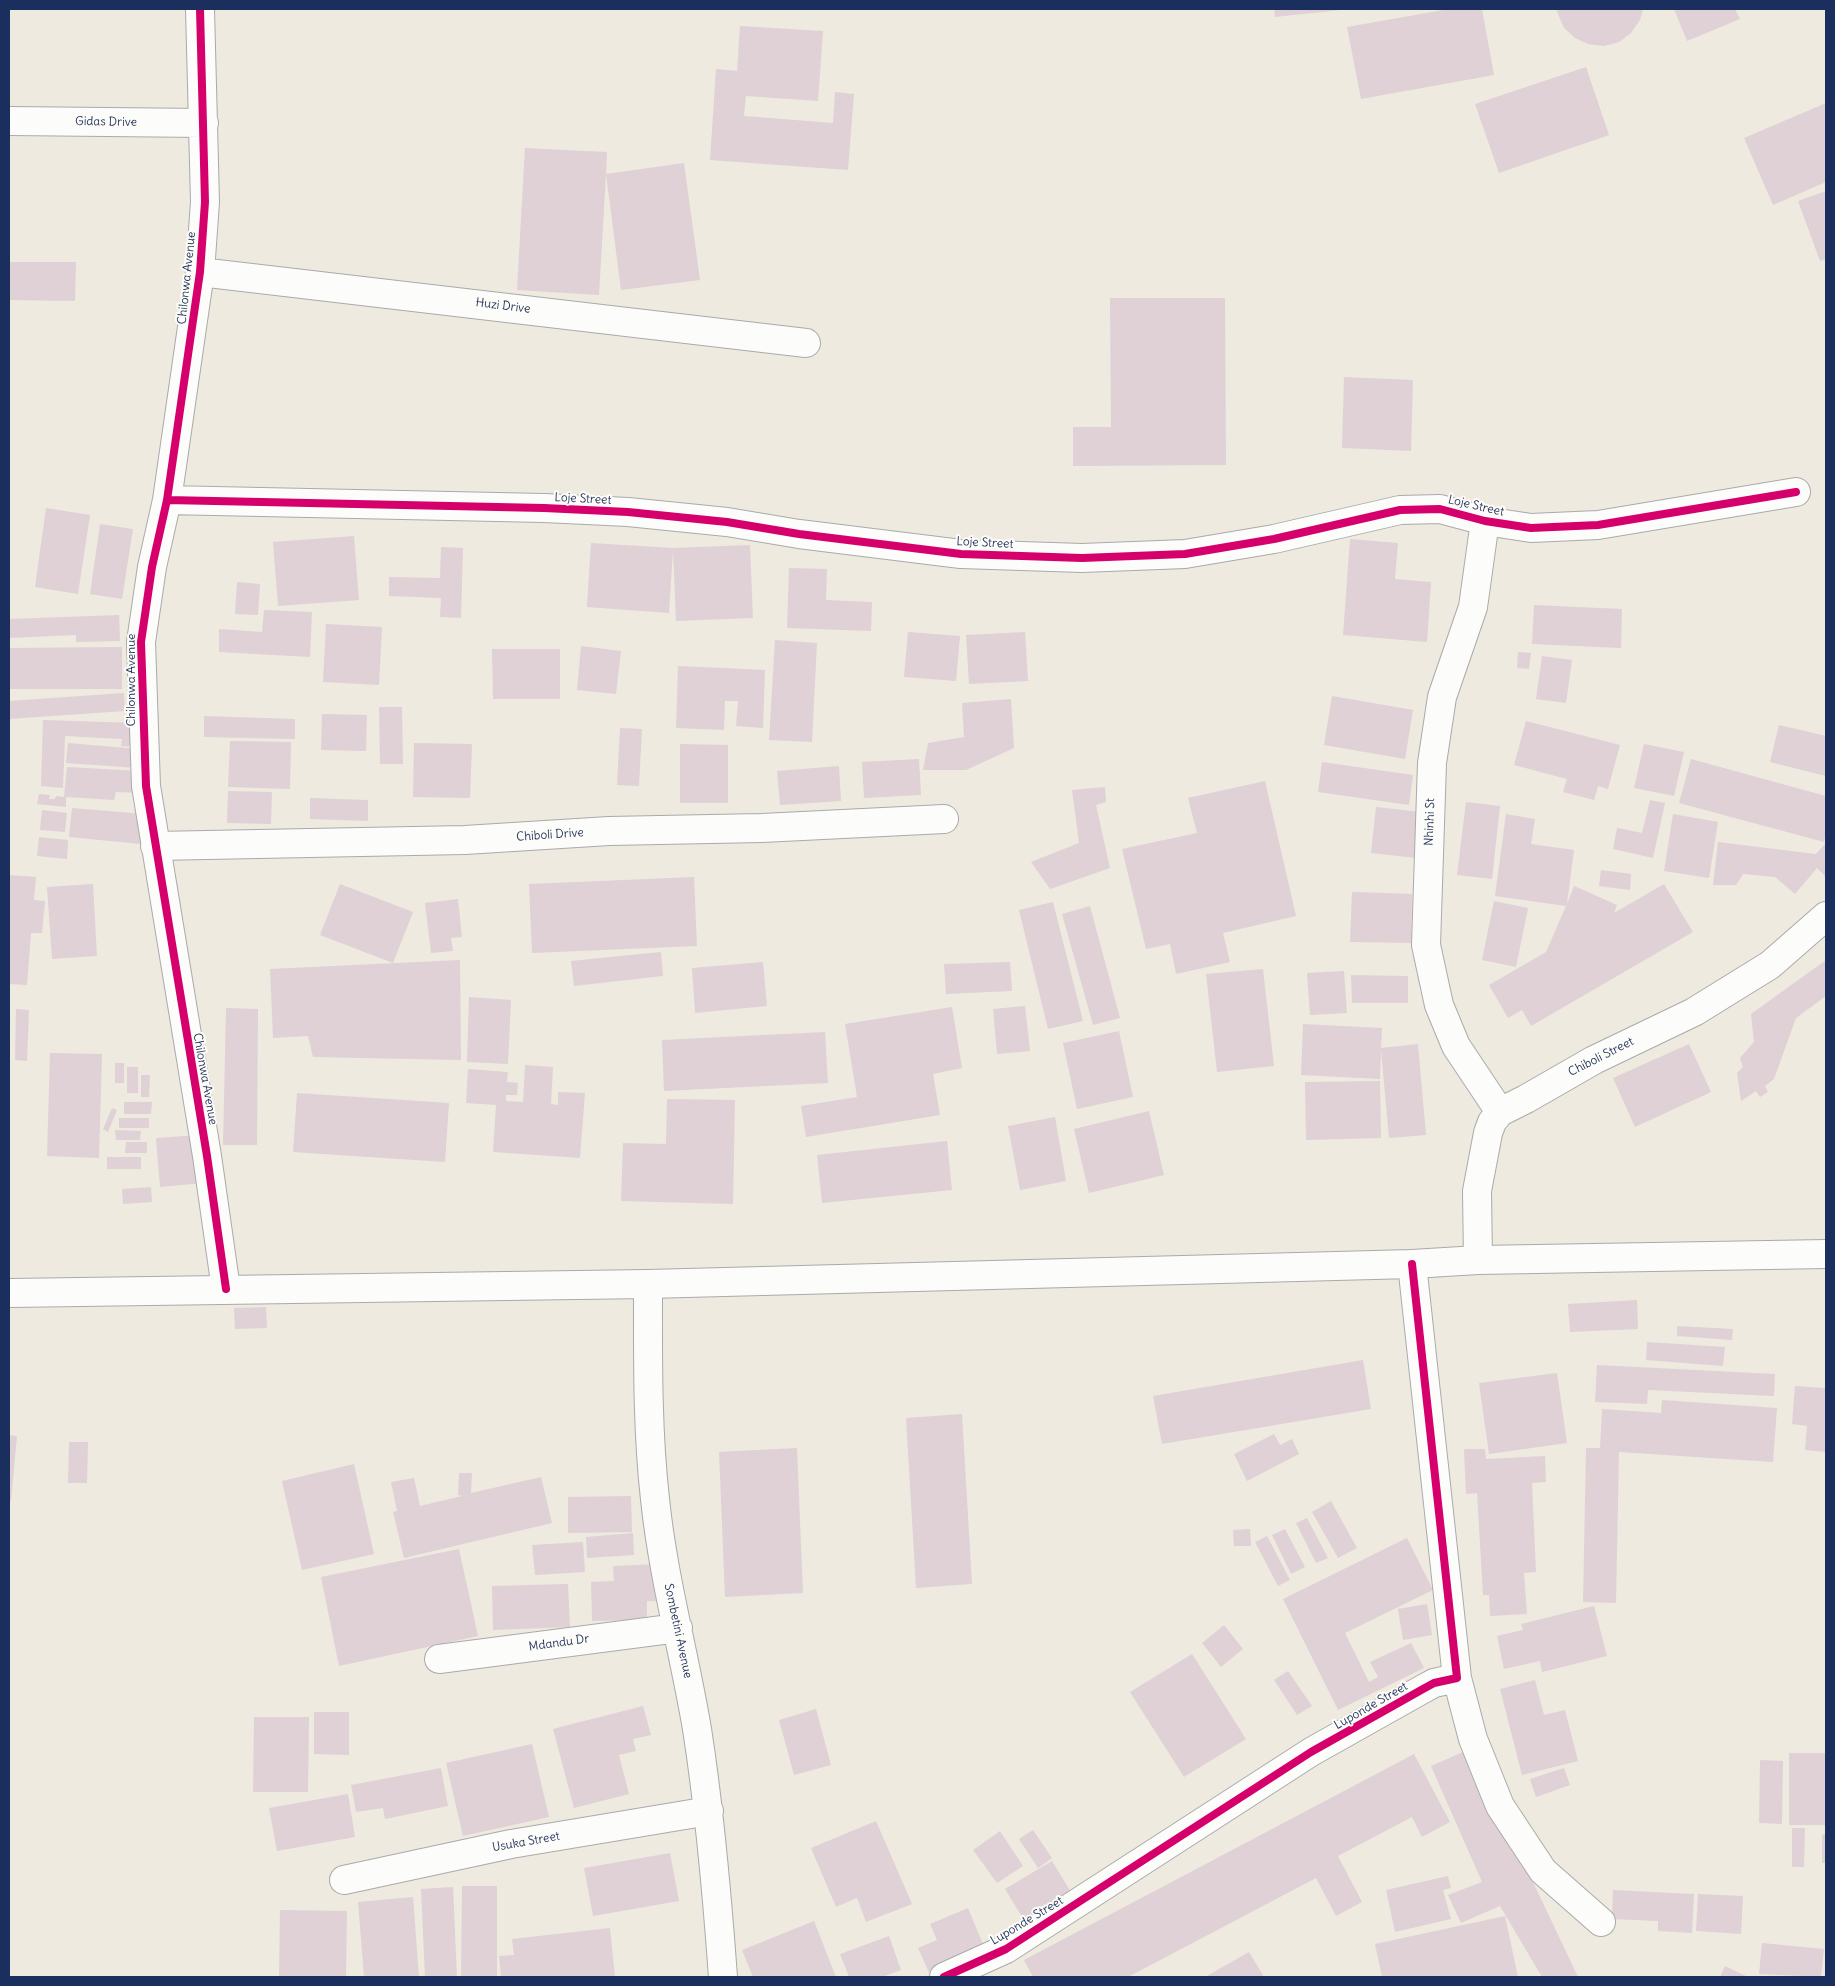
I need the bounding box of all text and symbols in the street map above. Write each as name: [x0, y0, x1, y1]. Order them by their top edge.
street label: Gidas Drive: [75, 114, 137, 130]
street label: Chilonwa Avenue: [175, 231, 199, 325]
street label: Huzi Drive: [475, 295, 531, 317]
street label: Loje Street: [554, 490, 612, 508]
street label: Loje Street: [1447, 493, 1505, 519]
street label: Loje Street: [956, 534, 1014, 552]
street label: Chilonwa Avenue: [125, 633, 139, 727]
street label: Nhinhi St: [1422, 798, 1438, 846]
street label: Chiboli Drive: [516, 825, 584, 845]
street label: Chilonwa Avenue: [190, 1032, 220, 1126]
street label: Chiboli Street: [1566, 1034, 1636, 1080]
street label: Sombetini Avenue: [661, 1582, 695, 1680]
street label: Mdandu Dr: [528, 1632, 590, 1654]
street label: Luponde Street: [1332, 1679, 1410, 1733]
street label: Usuka Street: [491, 1829, 561, 1855]
street label: Luponde Street: [988, 1894, 1066, 1948]

